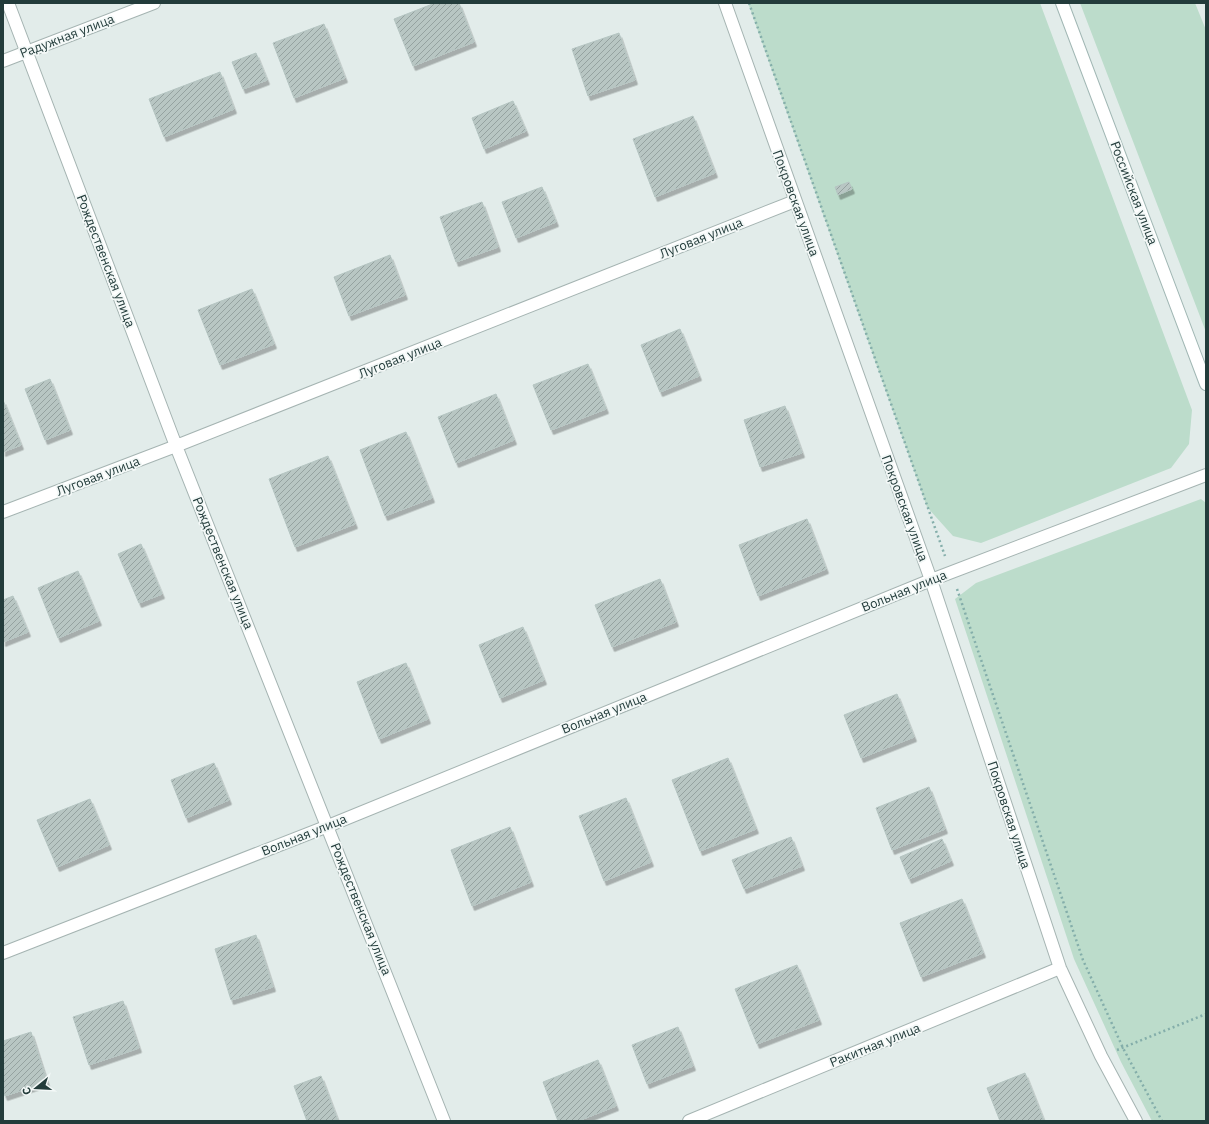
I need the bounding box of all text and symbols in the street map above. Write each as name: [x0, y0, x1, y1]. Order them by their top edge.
street label: Радужная улица: [17, 10, 117, 62]
street label: Российская улица: [1106, 139, 1162, 247]
street label: Покровская улица: [769, 147, 823, 259]
street label: Рождественская улица: [73, 192, 139, 330]
street label: Луговая улица: [657, 214, 745, 262]
street label: Луговая улица: [356, 334, 444, 382]
street label: Луговая улица: [54, 452, 142, 500]
street label: Покровская улица: [878, 452, 932, 564]
street label: Рождественская улица: [189, 494, 257, 632]
street label: Вольная улица: [859, 566, 949, 616]
street label: Вольная улица: [559, 688, 649, 738]
street label: Покровская улица: [984, 759, 1034, 871]
street label: Вольная улица: [259, 810, 349, 860]
street label: Рождественская улица: [327, 840, 395, 978]
street label: Ракитная улица: [827, 1019, 923, 1071]
north arrow: [16, 1068, 56, 1108]
text: С: [19, 1086, 34, 1097]

